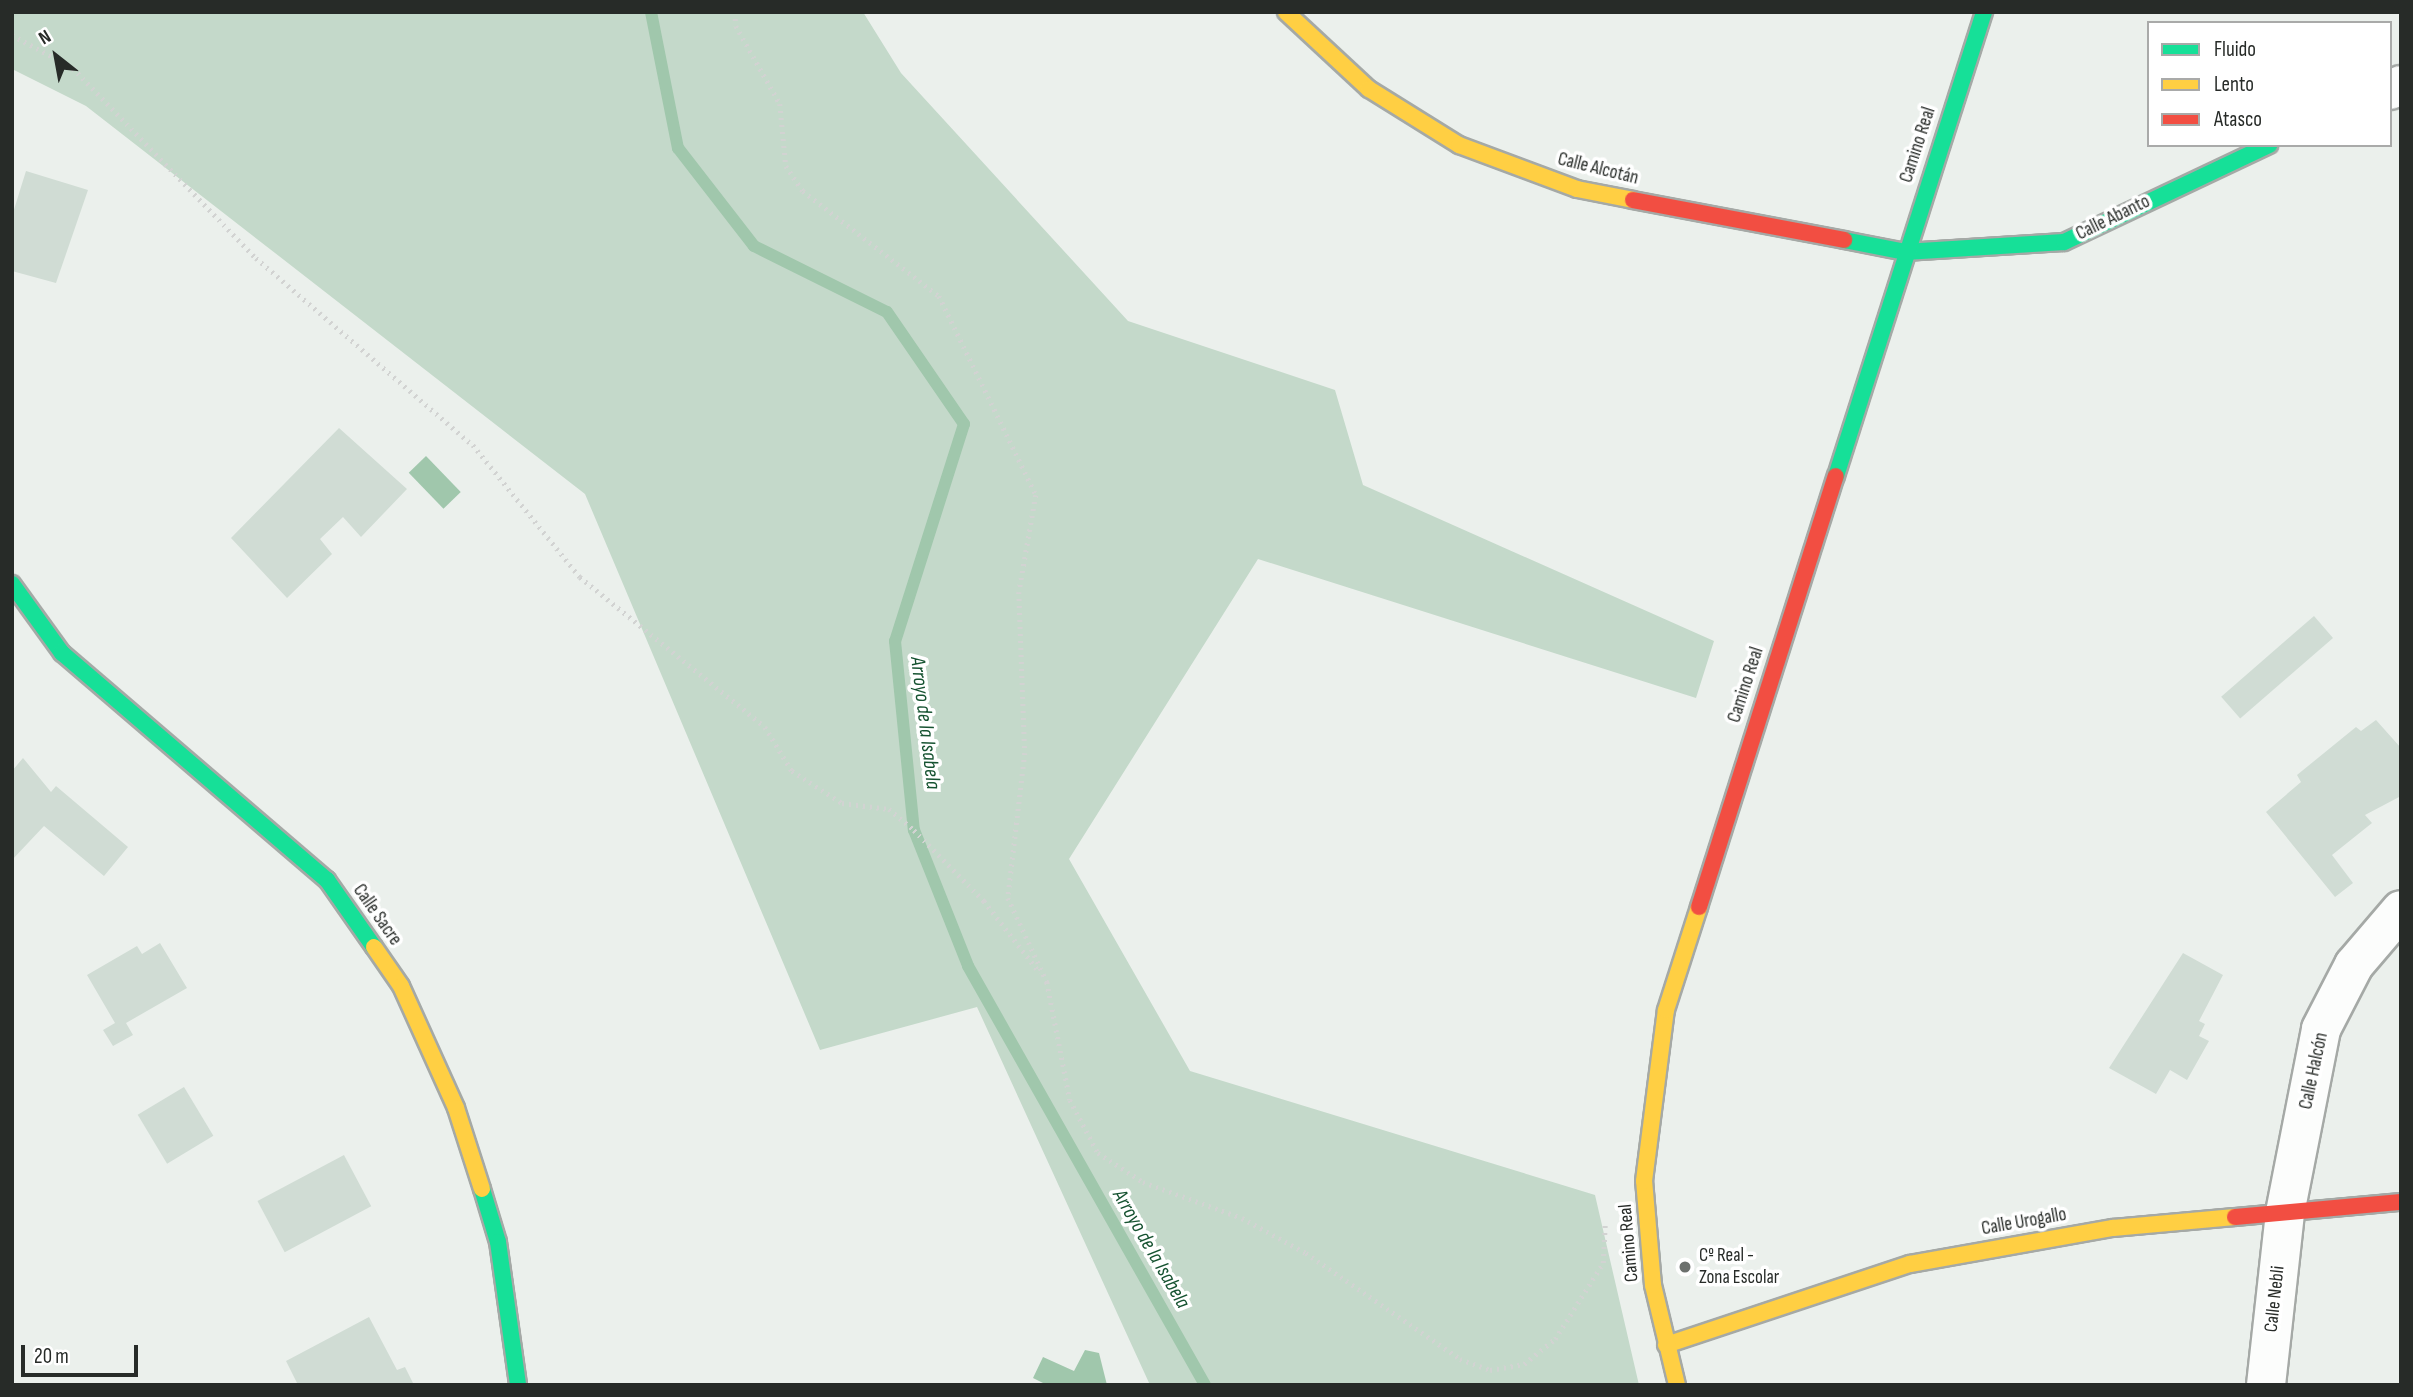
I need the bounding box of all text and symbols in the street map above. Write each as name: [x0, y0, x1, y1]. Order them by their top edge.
north arrow: [21, 21, 91, 91]
legend: [2147, 21, 2392, 147]
text: N: [35, 25, 55, 50]
text: Fluido: [2214, 37, 2256, 62]
text: Lento: [2214, 72, 2254, 97]
street label: Camino Real: [1895, 104, 1941, 186]
text: Atasco: [2214, 107, 2262, 132]
street label: Calle Alcotán: [1555, 148, 1641, 190]
street label: Calle Abanto: [2072, 190, 2154, 246]
street label: Camino Real: [1723, 644, 1769, 726]
water label: Arroyo de la Isabela: [904, 655, 946, 791]
street label: Calle Sacre: [348, 880, 406, 950]
street label: Calle Halcón: [2295, 1030, 2333, 1112]
water label: Arroyo de la Isabela: [1107, 1185, 1195, 1313]
street label: Camino Real: [1614, 1203, 1644, 1283]
street label: Calle Urogallo: [1980, 1203, 2068, 1241]
place label: Cº Real - Zona Escolar: [1699, 1245, 1779, 1289]
marker: Cº Real - Zona Escolar: [1677, 1259, 1693, 1275]
street label: Calle Nebli: [2260, 1265, 2290, 1333]
scale bar: [24, 1330, 142, 1374]
text: 20 m: [34, 1344, 69, 1369]

